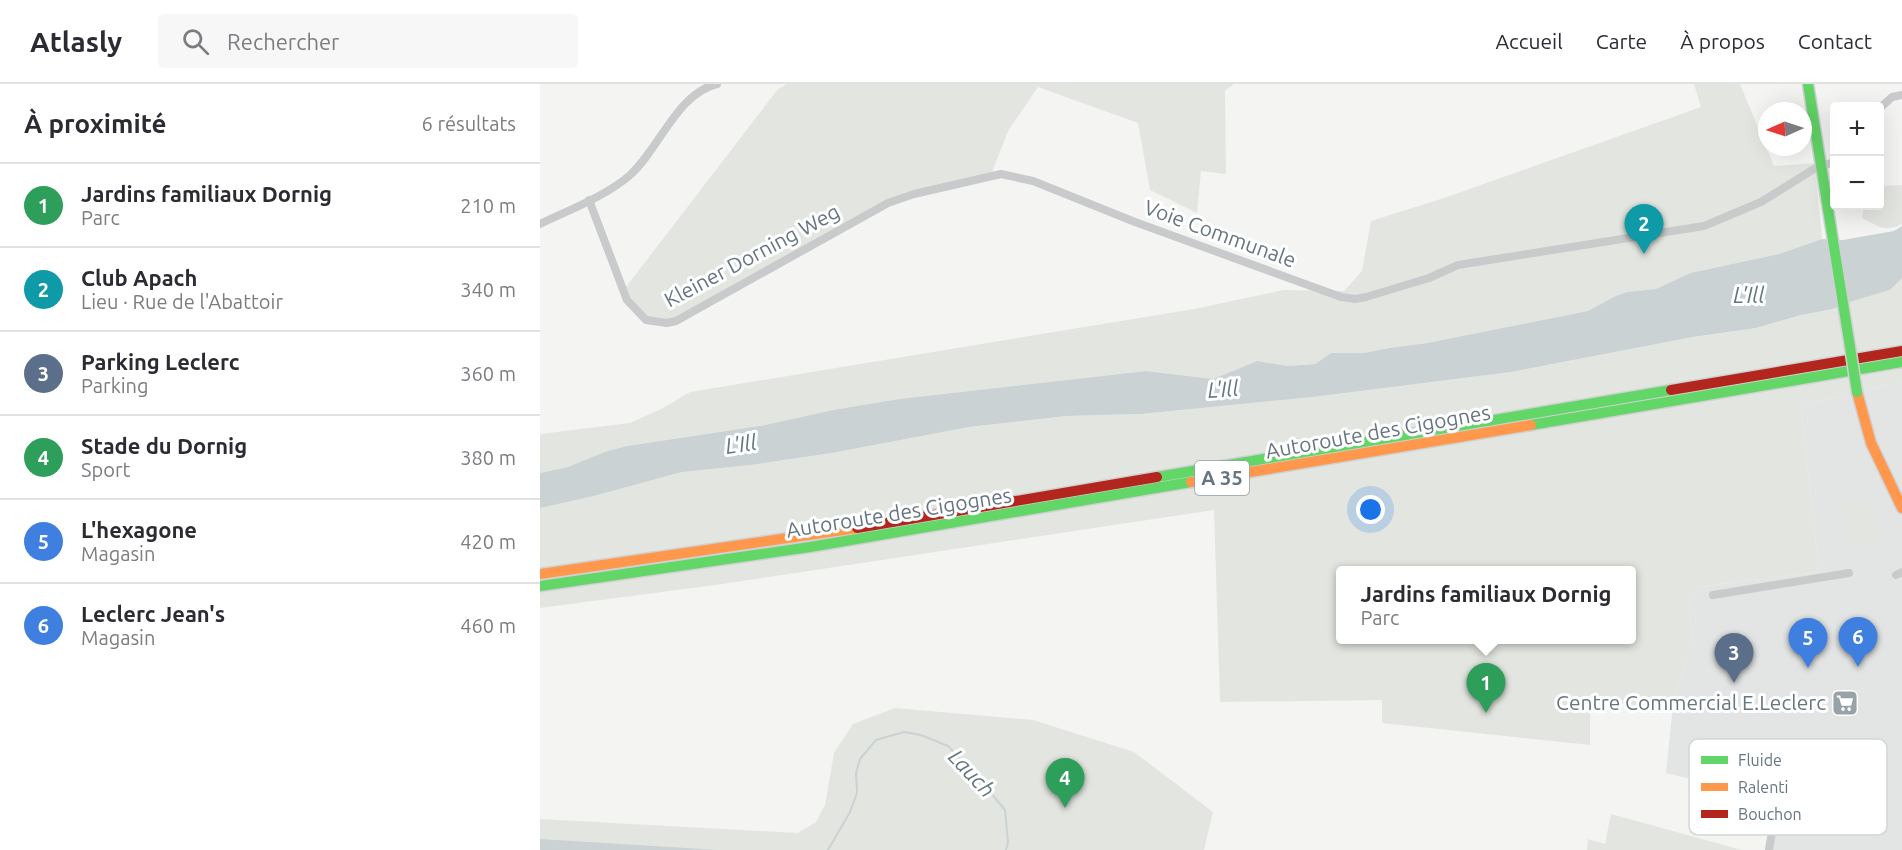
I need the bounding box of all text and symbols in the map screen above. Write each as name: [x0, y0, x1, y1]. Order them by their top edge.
search box: [158, 14, 578, 68]
icon: search: [179, 25, 212, 58]
text: Atlasly: [30, 26, 122, 57]
text: Rechercher: [227, 29, 339, 54]
text: Accueil: [1495, 29, 1563, 53]
text: Carte: [1596, 29, 1647, 53]
text: À propos: [1680, 29, 1765, 53]
text: Contact: [1798, 29, 1872, 53]
north arrow: [1758, 102, 1812, 156]
map controls: [1830, 102, 1884, 210]
button: +: [1830, 102, 1884, 156]
text: À proximité: [24, 109, 166, 138]
text: 6 résultats: [422, 112, 516, 135]
button: −: [1830, 156, 1884, 210]
text: Jardins familiaux Dornig: [81, 181, 332, 206]
text: 1: [38, 194, 49, 217]
text: 210 m: [460, 194, 516, 217]
street label: Voie Communale: [1141, 194, 1299, 272]
street label: Kleiner Dorning Weg: [660, 199, 843, 312]
pin: 2: [1624, 204, 1664, 254]
text: Parc: [81, 206, 120, 229]
text: Club Apach: [81, 265, 197, 290]
text: 2: [38, 278, 49, 301]
text: 340 m: [460, 278, 516, 301]
water label: L'Ill: [1733, 282, 1765, 307]
text: Lieu · Rue de l'Abattoir: [81, 290, 283, 313]
text: Parking Leclerc: [81, 349, 240, 374]
text: 3: [38, 362, 49, 385]
text: 360 m: [460, 362, 516, 385]
text: Parking: [81, 374, 149, 397]
water label: L'Ill: [1206, 375, 1240, 402]
street label: Autoroute des Cigognes: [1264, 399, 1492, 463]
water label: L'Ill: [724, 429, 758, 458]
text: Stade du Dornig: [81, 433, 247, 458]
text: 4: [38, 446, 49, 469]
text: 380 m: [460, 446, 516, 469]
text: Sport: [81, 458, 130, 481]
road number: A 35: [1195, 461, 1249, 495]
street label: Autoroute des Cigognes: [784, 482, 1013, 542]
your location: [1356, 495, 1385, 524]
text: L'hexagone: [81, 517, 197, 542]
text: 5: [38, 530, 49, 553]
text: 420 m: [460, 530, 516, 553]
text: Magasin: [81, 542, 155, 565]
popup: [1336, 566, 1636, 644]
text: Jardins familiaux Dornig: [1361, 581, 1611, 606]
text: Leclerc Jean's: [81, 601, 225, 626]
text: Parc: [1361, 606, 1399, 629]
text: 6: [38, 614, 49, 637]
text: 460 m: [460, 614, 516, 637]
pin: 5: [1788, 618, 1828, 668]
pin: 6: [1838, 618, 1878, 667]
text: Magasin: [81, 626, 155, 649]
pin: 3: [1714, 634, 1754, 683]
pin: 1: [1466, 664, 1506, 713]
supermarket icon: Centre Commercial E.Leclerc: [1830, 688, 1860, 718]
place label: Centre Commercial E.Leclerc: [1556, 690, 1826, 714]
legend: [1689, 739, 1887, 835]
water label: Lauch: [944, 744, 1001, 802]
text: Fluide: [1738, 751, 1782, 769]
pin: 4: [1046, 758, 1084, 808]
text: Ralenti: [1738, 778, 1789, 796]
text: Bouchon: [1738, 805, 1802, 823]

